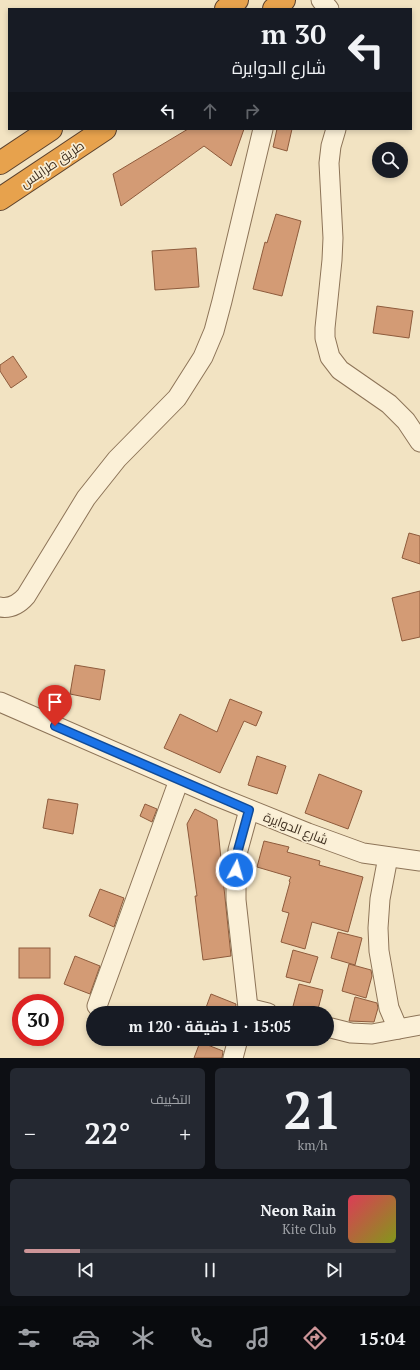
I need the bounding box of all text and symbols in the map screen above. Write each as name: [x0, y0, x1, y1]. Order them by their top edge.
text: 30 m: [261, 15, 326, 52]
icon: left: [340, 24, 392, 76]
text: شارع الدوايرة: [232, 55, 326, 79]
icon: left: [157, 100, 179, 122]
icon: ahead: [199, 100, 221, 122]
icon: right: [241, 100, 263, 122]
street label: طريق طرابلس: [16, 136, 88, 192]
map controls: [372, 142, 408, 178]
button: search: [372, 142, 408, 178]
pin: [38, 685, 72, 726]
icon: arrive: [44, 691, 66, 713]
street label: شارع الدوايرة: [261, 807, 331, 849]
position arrow: [215, 849, 257, 891]
speed limit sign: 30: [12, 994, 64, 1046]
text: 15:05 · 1 دقيقة · 120 m: [129, 1016, 291, 1036]
text: 21: [283, 1075, 342, 1144]
text: التكييف: [150, 1090, 191, 1108]
text: 22°: [84, 1113, 131, 1153]
text: −: [24, 1119, 36, 1148]
text: +: [179, 1119, 191, 1148]
text: km/h: [297, 1136, 328, 1154]
text: Neon Rain: [261, 1200, 336, 1220]
text: Kite Club: [282, 1220, 336, 1238]
icon: previous: [75, 1259, 97, 1281]
icon: pause: [199, 1259, 221, 1281]
icon: next: [323, 1259, 345, 1281]
icon: filters: [15, 1324, 43, 1352]
icon: car: [72, 1324, 100, 1352]
icon: climate: [129, 1324, 157, 1352]
icon: phone: [187, 1324, 215, 1352]
icon: music: [244, 1324, 272, 1352]
icon: directions: [301, 1324, 329, 1352]
text: 15:04: [359, 1326, 405, 1350]

